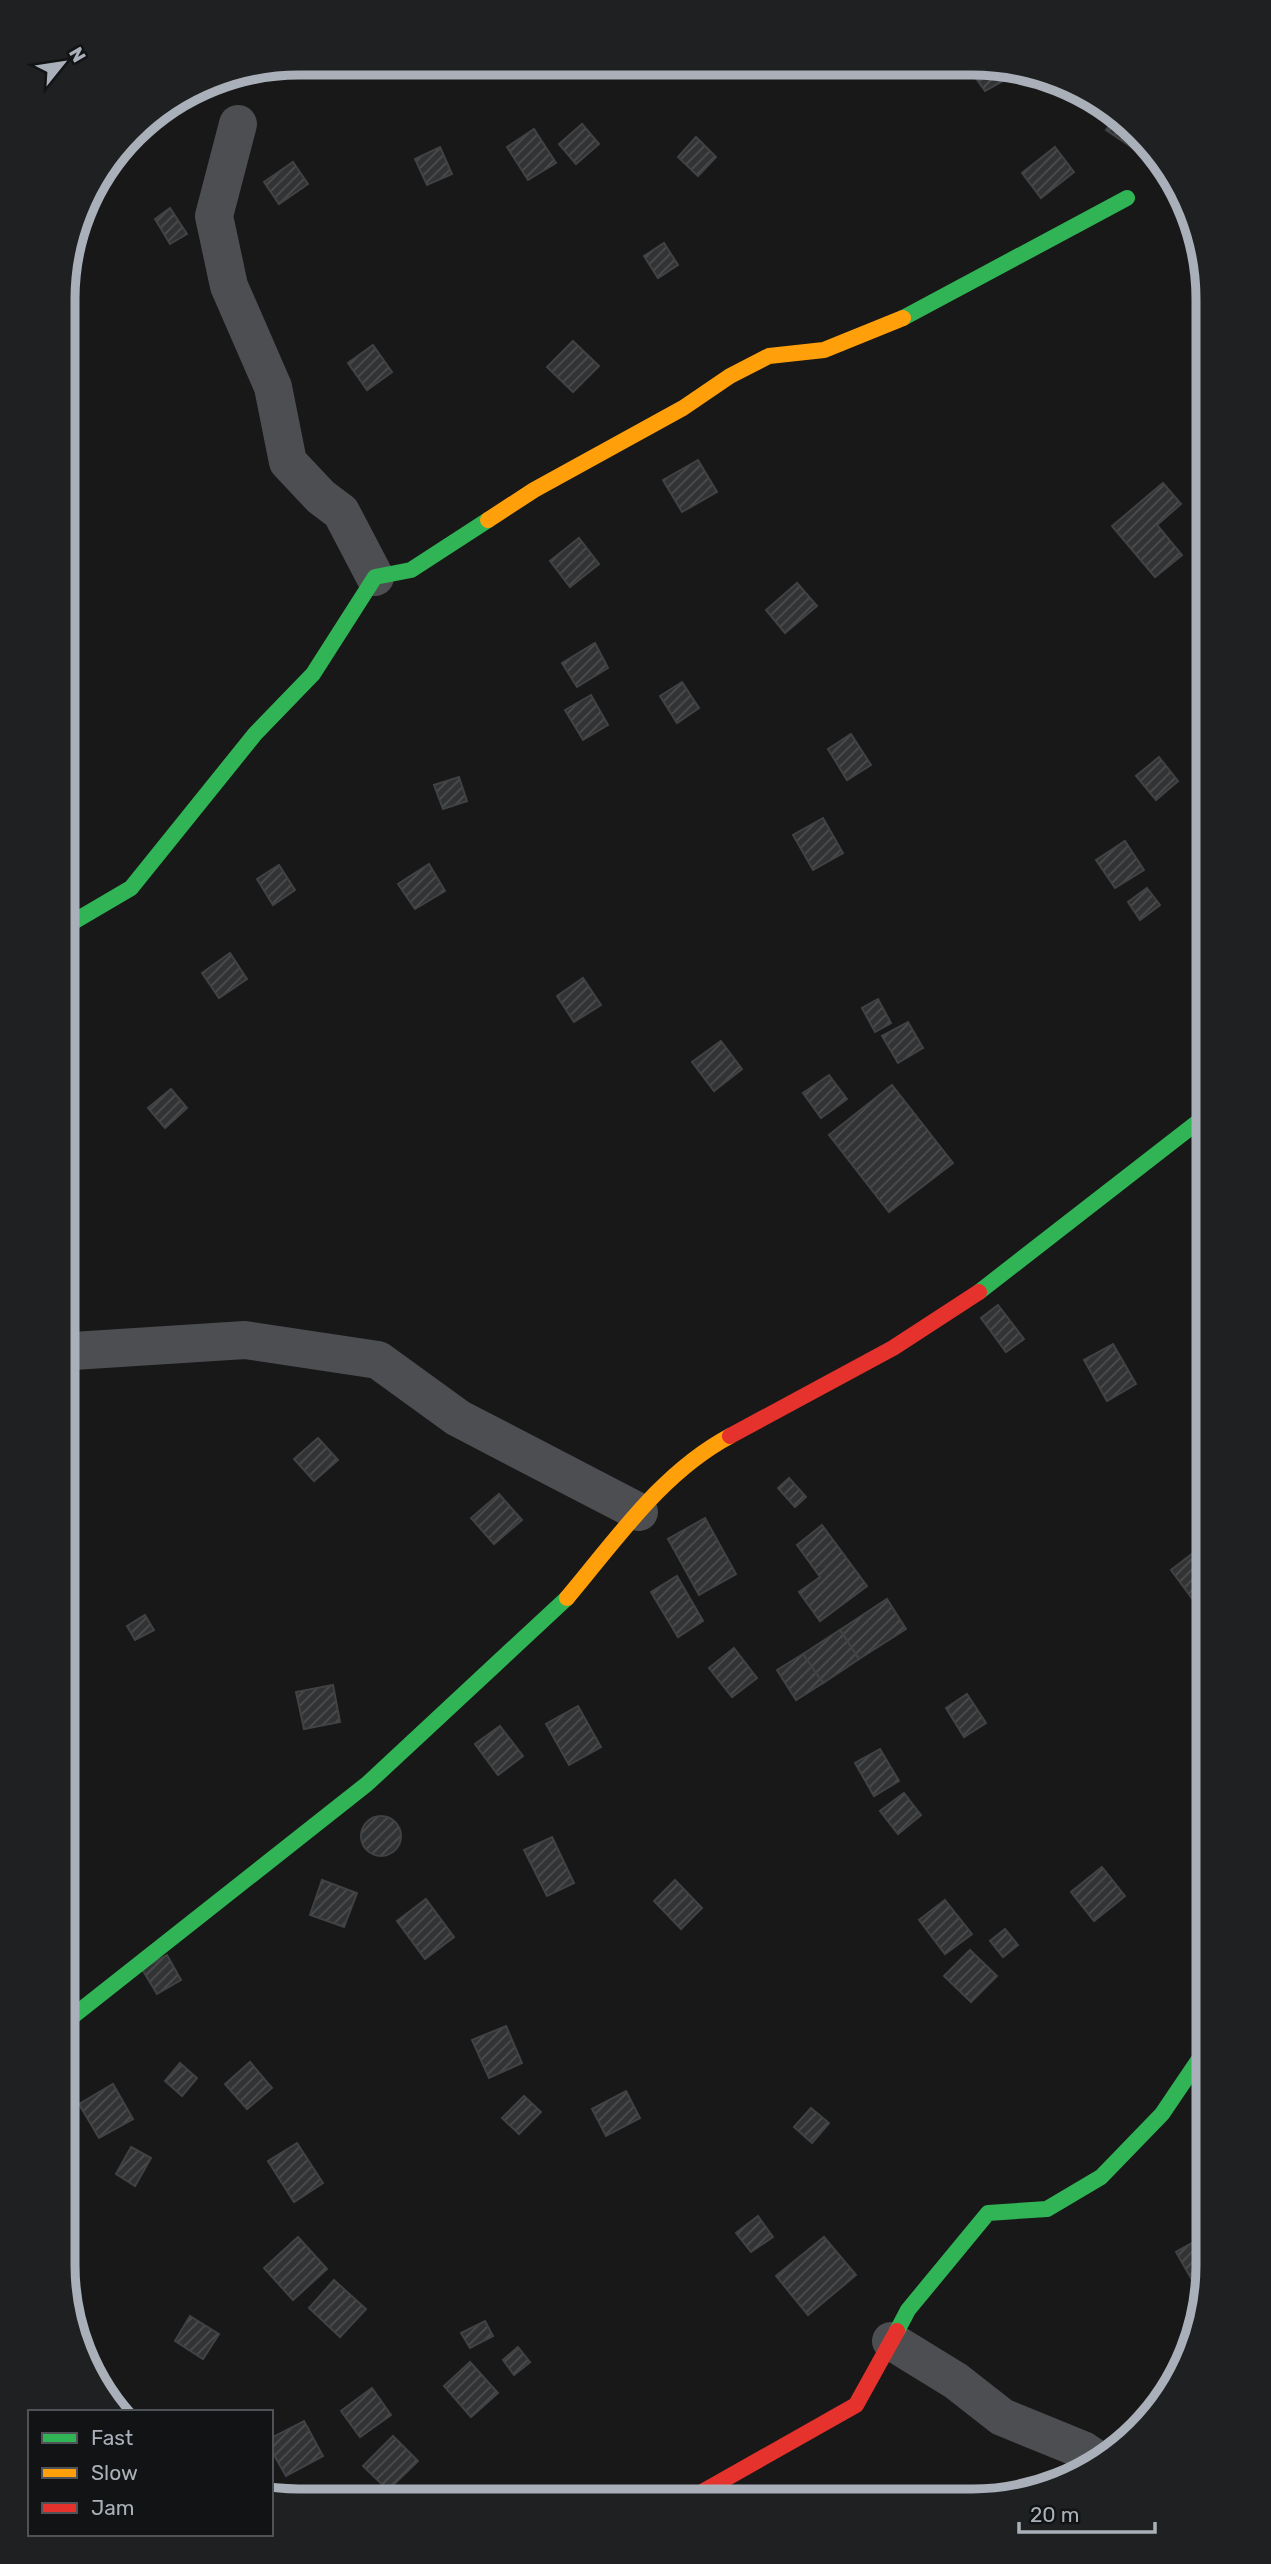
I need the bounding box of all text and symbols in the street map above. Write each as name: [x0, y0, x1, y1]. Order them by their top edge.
north arrow: [28, 28, 98, 98]
text: N: [64, 43, 91, 66]
legend: [28, 2410, 273, 2536]
text: Fast: [91, 2425, 133, 2450]
text: Slow: [91, 2460, 138, 2485]
scale bar: [1019, 2490, 1156, 2534]
text: Jam: [91, 2495, 135, 2520]
text: 20 m: [1030, 2502, 1079, 2527]

